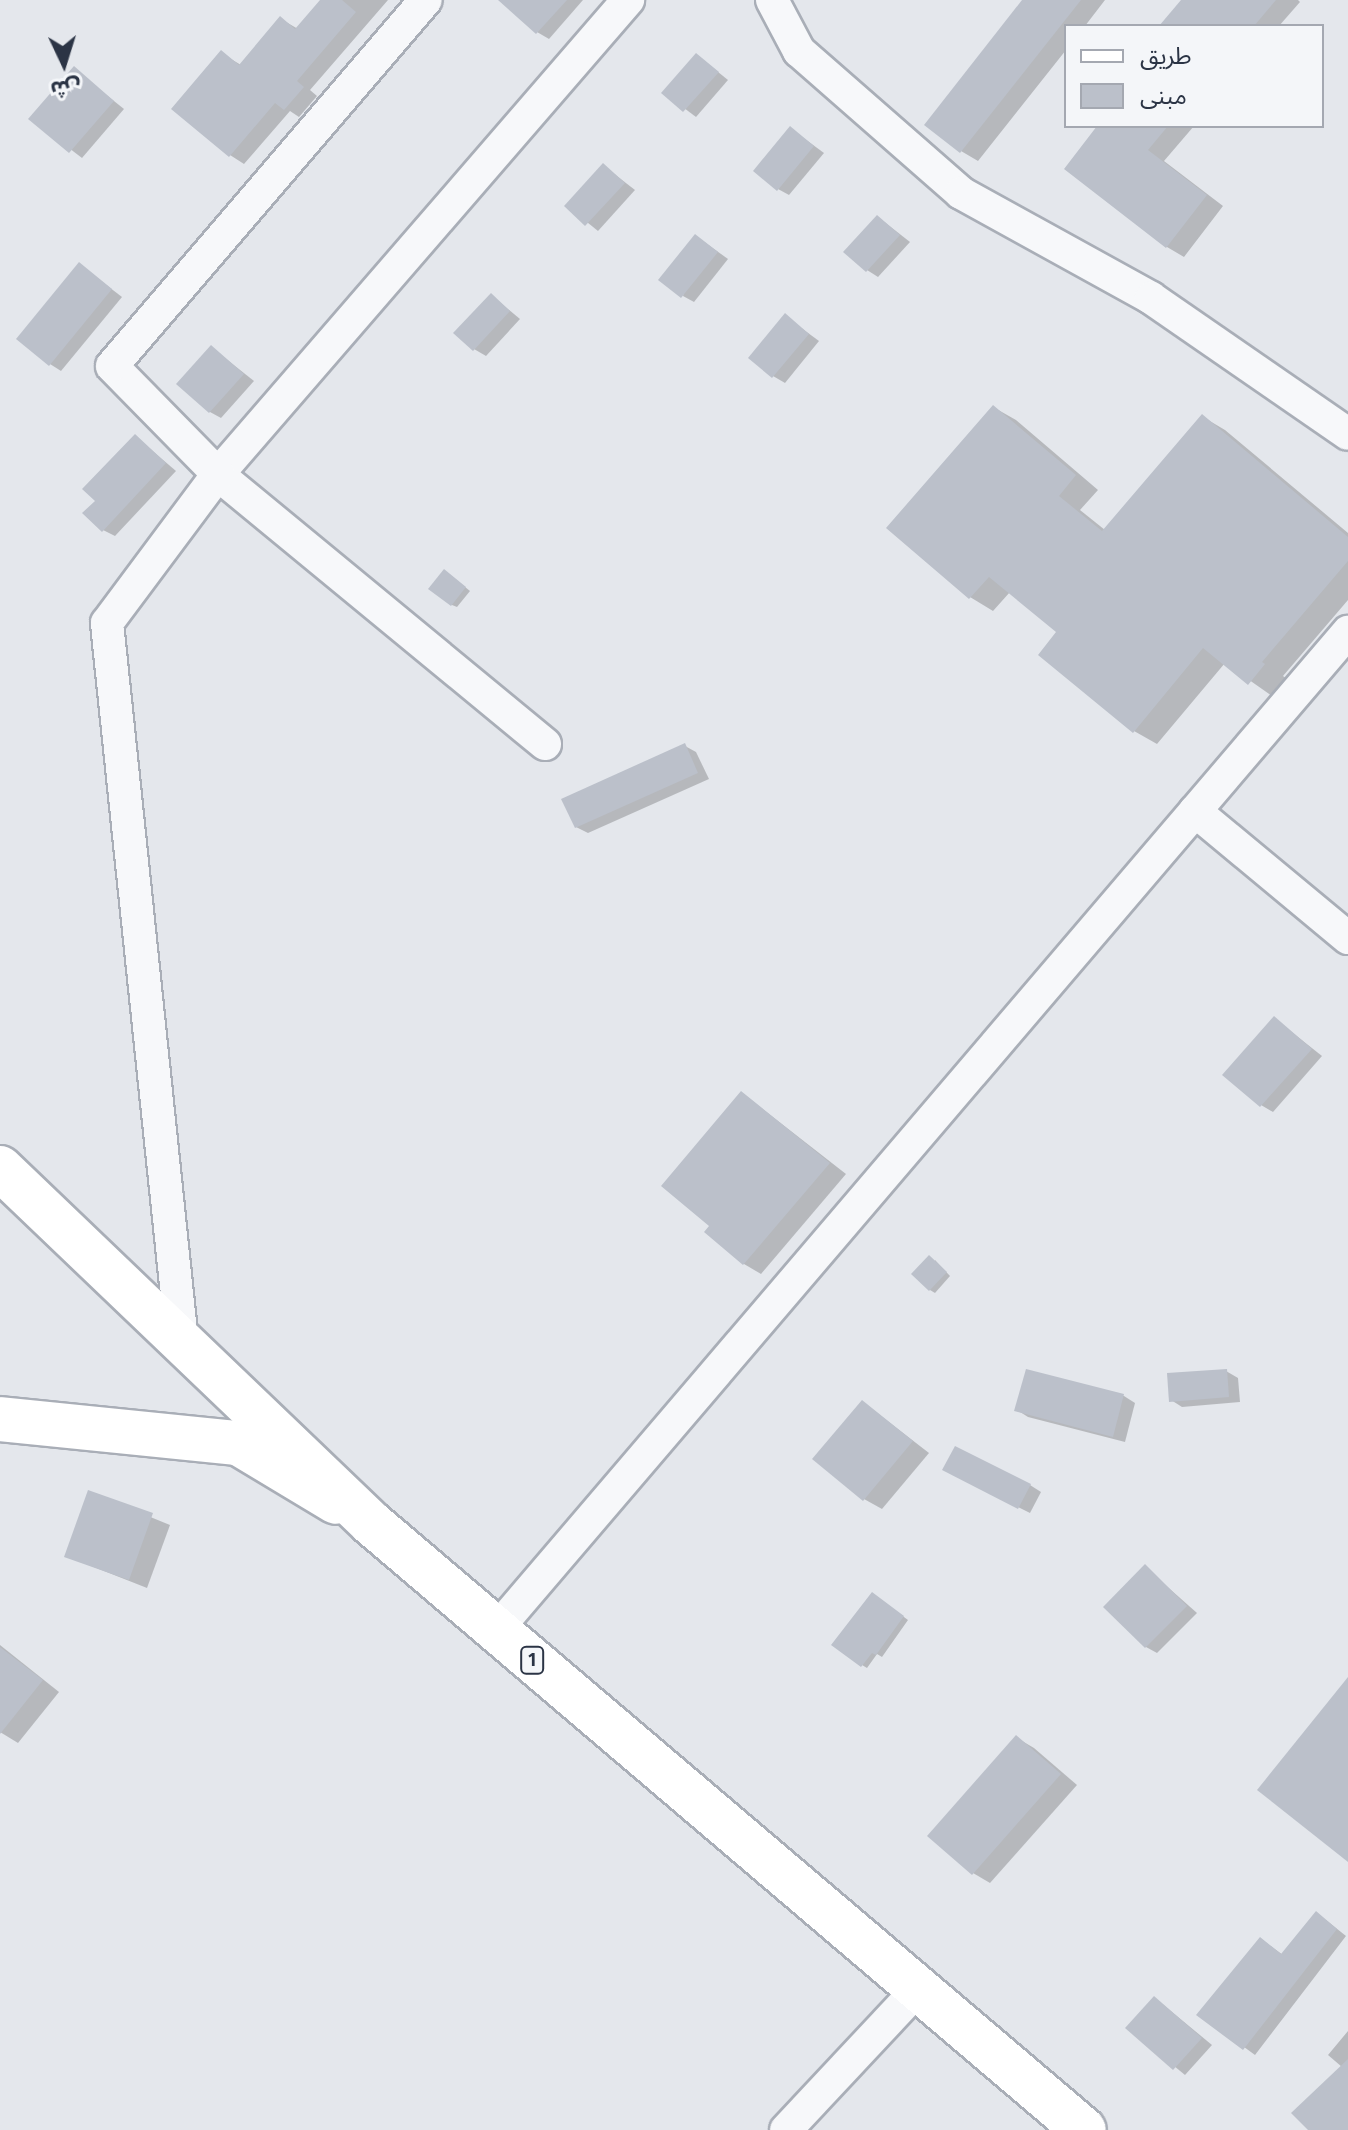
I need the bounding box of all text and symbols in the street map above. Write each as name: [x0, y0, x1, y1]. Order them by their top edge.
north arrow: [24, 24, 104, 104]
legend: [1064, 24, 1324, 128]
text: طريق: [1140, 42, 1192, 70]
text: ش: [50, 74, 82, 103]
text: مبنى: [1140, 82, 1187, 110]
road number: 1: [520, 1646, 544, 1674]

